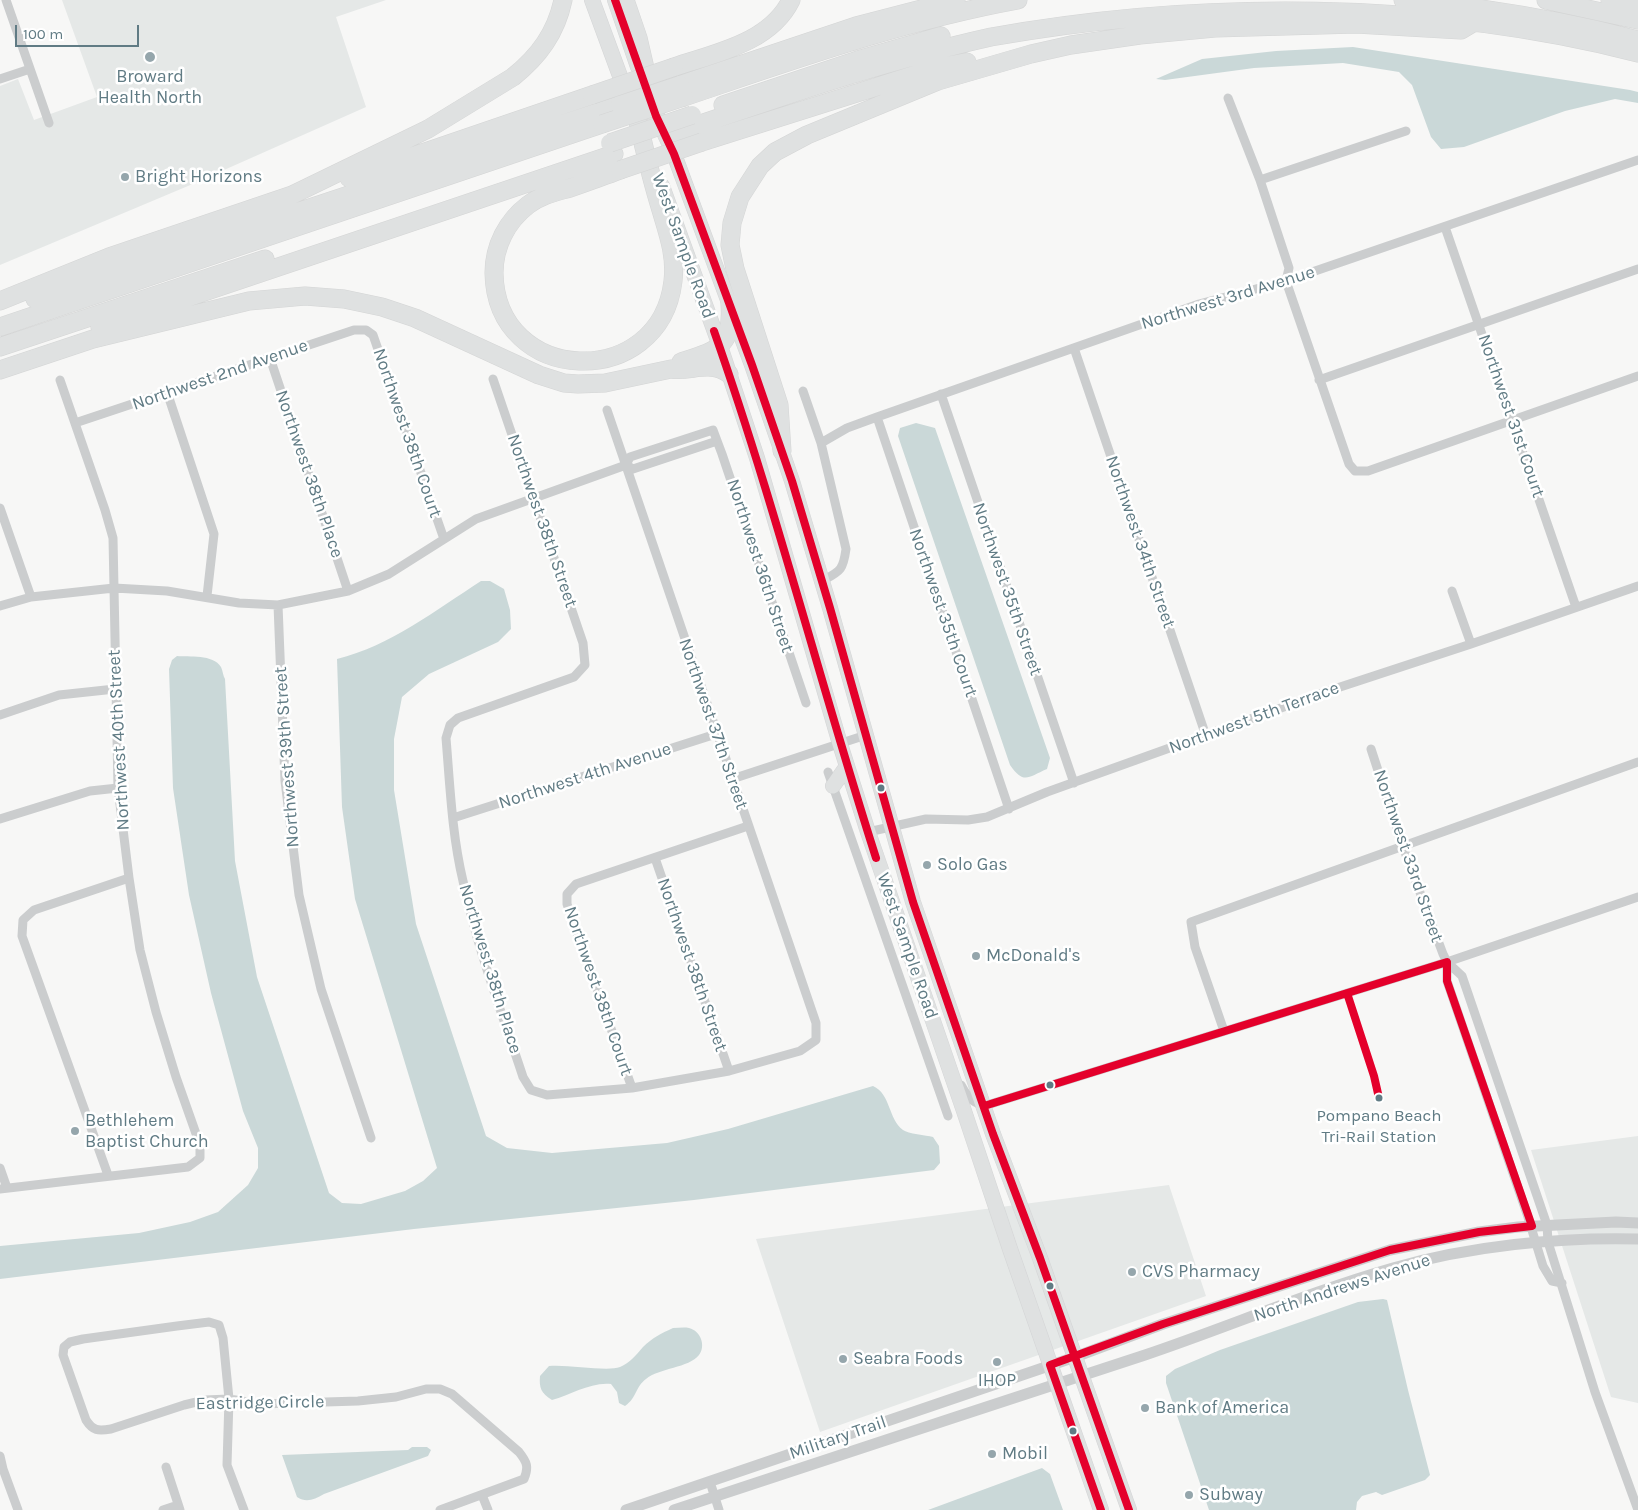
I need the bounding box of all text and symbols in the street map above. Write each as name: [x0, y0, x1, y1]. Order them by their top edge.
scale bar: [18, 15, 141, 47]
text: 100 m: [23, 25, 63, 43]
marker: Broward Health North: [143, 50, 157, 64]
place label: Broward Health North: [98, 66, 202, 108]
place label: Bright Horizons: [135, 166, 263, 188]
street label: West Sample Road: [647, 170, 719, 322]
marker: Bright Horizons: [119, 171, 131, 183]
street label: Northwest 3rd Avenue: [1139, 261, 1317, 335]
street label: Northwest 31st Court: [1473, 332, 1549, 500]
street label: Northwest 2nd Avenue: [129, 335, 311, 415]
street label: Northwest 38th Court: [368, 345, 446, 521]
street label: Northwest 38th Place: [270, 387, 348, 561]
street label: Northwest 38th Street: [502, 431, 582, 611]
street label: Northwest 34th Street: [1100, 453, 1180, 631]
street label: Northwest 36th Street: [722, 476, 798, 656]
street label: Northwest 35th Street: [967, 500, 1047, 678]
street label: Northwest 35th Court: [904, 526, 982, 700]
street label: Northwest 37th Street: [674, 636, 752, 812]
street label: Northwest 40th Street: [103, 649, 135, 831]
street label: Northwest 39th Street: [270, 666, 304, 848]
street label: Northwest 5th Terrace: [1166, 677, 1342, 759]
street label: Northwest 4th Avenue: [496, 738, 674, 814]
street label: Northwest 33rd Street: [1368, 767, 1448, 945]
unlabelled marker: [876, 783, 886, 793]
place label: Solo Gas: [937, 854, 1008, 876]
marker: Solo Gas: [921, 859, 933, 871]
street label: West Sample Road: [872, 870, 942, 1022]
street label: Northwest 38th Street: [652, 875, 732, 1055]
street label: Northwest 38th Place: [454, 882, 526, 1056]
street label: Northwest 38th Court: [559, 903, 637, 1079]
place label: McDonald's: [986, 945, 1081, 967]
marker: McDonald's: [970, 950, 982, 962]
unlabelled marker: [1045, 1080, 1055, 1090]
marker: Pompano Beach Tri-Rail Station: [1374, 1093, 1384, 1103]
place label: Pompano Beach Tri-Rail Station: [1316, 1106, 1442, 1146]
place label: Bethlehem Baptist Church: [85, 1110, 209, 1152]
marker: Bethlehem Baptist Church: [69, 1125, 81, 1137]
street label: North Andrews Avenue: [1251, 1249, 1433, 1327]
place label: CVS Pharmacy: [1142, 1261, 1260, 1283]
marker: CVS Pharmacy: [1126, 1266, 1138, 1278]
unlabelled marker: [1045, 1281, 1055, 1291]
place label: Seabra Foods: [853, 1348, 963, 1370]
marker: Seabra Foods: [837, 1353, 849, 1365]
marker: IHOP: [991, 1356, 1003, 1368]
place label: IHOP: [978, 1370, 1016, 1392]
street label: Eastridge Circle: [195, 1391, 325, 1415]
place label: Bank of America: [1155, 1397, 1289, 1419]
marker: Bank of America: [1139, 1402, 1151, 1414]
street label: Military Trail: [787, 1411, 889, 1465]
unlabelled marker: [1068, 1426, 1078, 1436]
place label: Mobil: [1002, 1443, 1048, 1465]
marker: Mobil: [986, 1448, 998, 1460]
place label: Subway: [1199, 1484, 1263, 1506]
marker: Subway: [1183, 1489, 1195, 1501]

